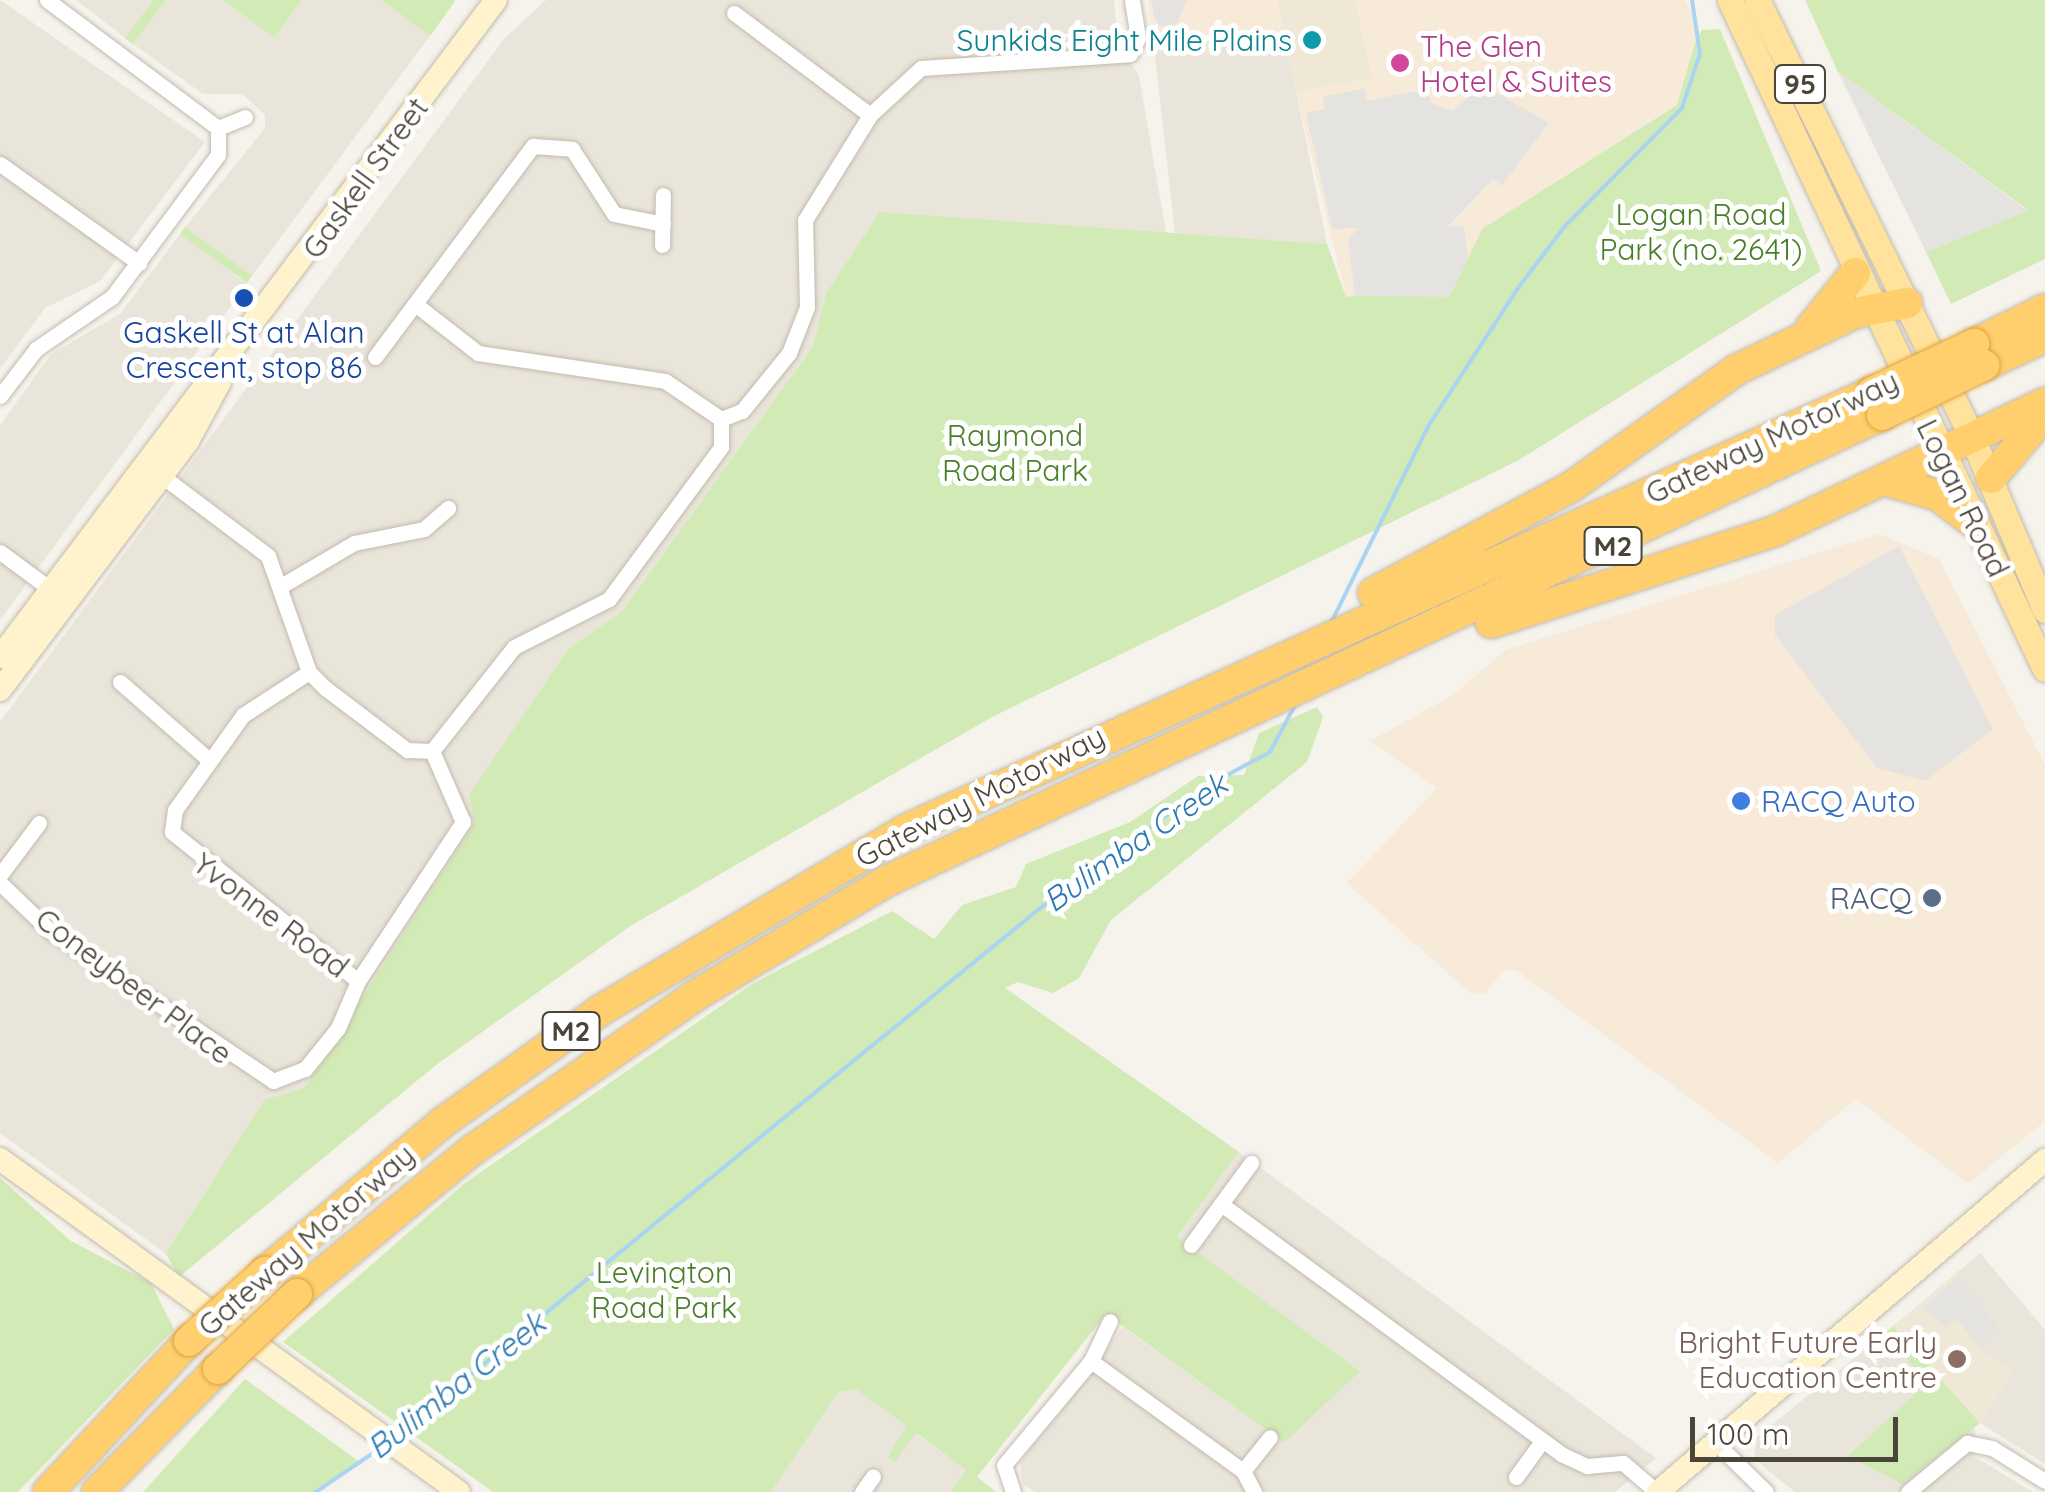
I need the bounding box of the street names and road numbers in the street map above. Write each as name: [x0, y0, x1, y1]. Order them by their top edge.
road number: 95: [1772, 61, 1828, 107]
street label: Gaskell Street: [295, 91, 435, 265]
street label: Gateway Motorway: [1640, 363, 1904, 511]
street label: Logan Road: [1909, 413, 2017, 583]
road number: M2: [1583, 523, 1643, 569]
street label: Gateway Motorway: [850, 718, 1110, 874]
street label: Yvonne Road: [186, 845, 356, 985]
street label: Coneybeer Place: [29, 901, 239, 1071]
road number: M2: [541, 1008, 601, 1054]
street label: Gateway Motorway: [191, 1136, 421, 1344]

